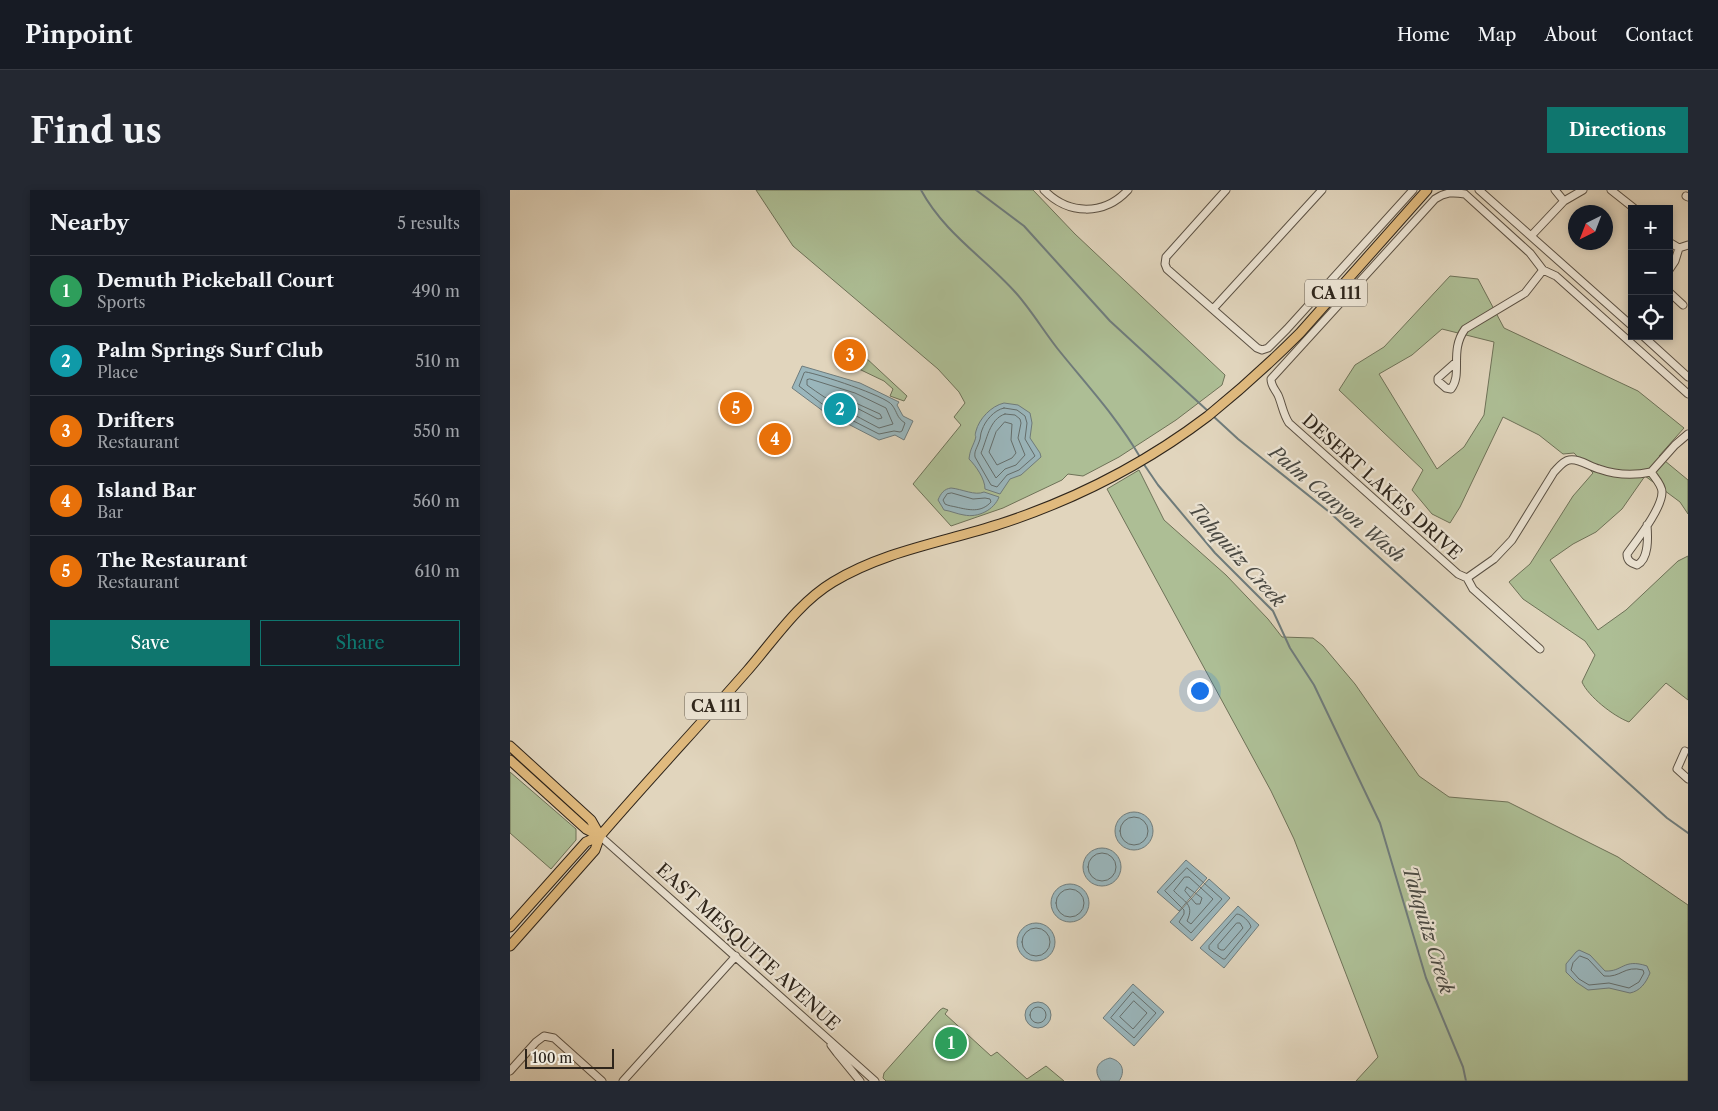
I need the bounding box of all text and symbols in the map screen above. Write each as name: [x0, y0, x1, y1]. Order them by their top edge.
text: Pinpoint: [25, 20, 132, 49]
text: Home: [1397, 24, 1450, 46]
text: Map: [1478, 24, 1516, 46]
text: About: [1544, 24, 1597, 46]
text: Contact: [1625, 24, 1693, 46]
button: Directions: [1547, 107, 1688, 153]
text: Find us: [30, 109, 162, 152]
north arrow: [1568, 205, 1613, 250]
map controls: [1628, 205, 1673, 340]
button: +: [1628, 205, 1673, 250]
text: Nearby: [50, 210, 129, 235]
text: 5 results: [397, 213, 460, 233]
button: −: [1628, 250, 1673, 295]
text: Demuth Pickeball Court: [97, 269, 334, 292]
road number: CA 111: [1305, 280, 1367, 306]
text: 1: [62, 281, 70, 301]
text: 490 m: [412, 281, 460, 301]
text: Sports: [97, 292, 146, 312]
button: locate: [1628, 295, 1673, 340]
pin: 3: [834, 336, 866, 374]
text: Palm Springs Surf Club: [97, 339, 323, 362]
text: 2: [61, 351, 71, 371]
text: 510 m: [415, 351, 460, 371]
text: Place: [97, 362, 138, 382]
pin: 5: [720, 389, 752, 427]
pin: 2: [824, 390, 856, 428]
text: Drifters: [97, 409, 174, 432]
street label: DESERT LAKES DRIVE: [1298, 409, 1466, 565]
pin: 4: [759, 420, 791, 458]
text: 3: [61, 421, 71, 441]
text: 550 m: [413, 421, 460, 441]
text: Restaurant: [97, 432, 179, 452]
water label: Palm Canyon Wash: [1263, 439, 1410, 568]
text: Island Bar: [97, 479, 196, 502]
text: 4: [61, 491, 71, 511]
text: 560 m: [413, 491, 460, 511]
water label: Tahquitz Creek: [1184, 498, 1290, 612]
text: Bar: [97, 502, 123, 522]
text: The Restaurant: [97, 549, 247, 572]
text: 5: [62, 561, 70, 581]
text: 610 m: [415, 561, 460, 581]
text: Restaurant: [97, 572, 179, 592]
button: Save: [50, 620, 250, 666]
button: Share: [260, 620, 460, 666]
your location: [1187, 678, 1213, 704]
road number: CA 111: [685, 692, 747, 720]
street label: EAST MESQUITE AVENUE: [652, 859, 844, 1035]
water label: Tahquitz Creek: [1398, 863, 1458, 997]
pin: 1: [935, 1024, 967, 1062]
scale bar: [525, 1046, 614, 1069]
text: 100 m: [532, 1049, 572, 1067]

